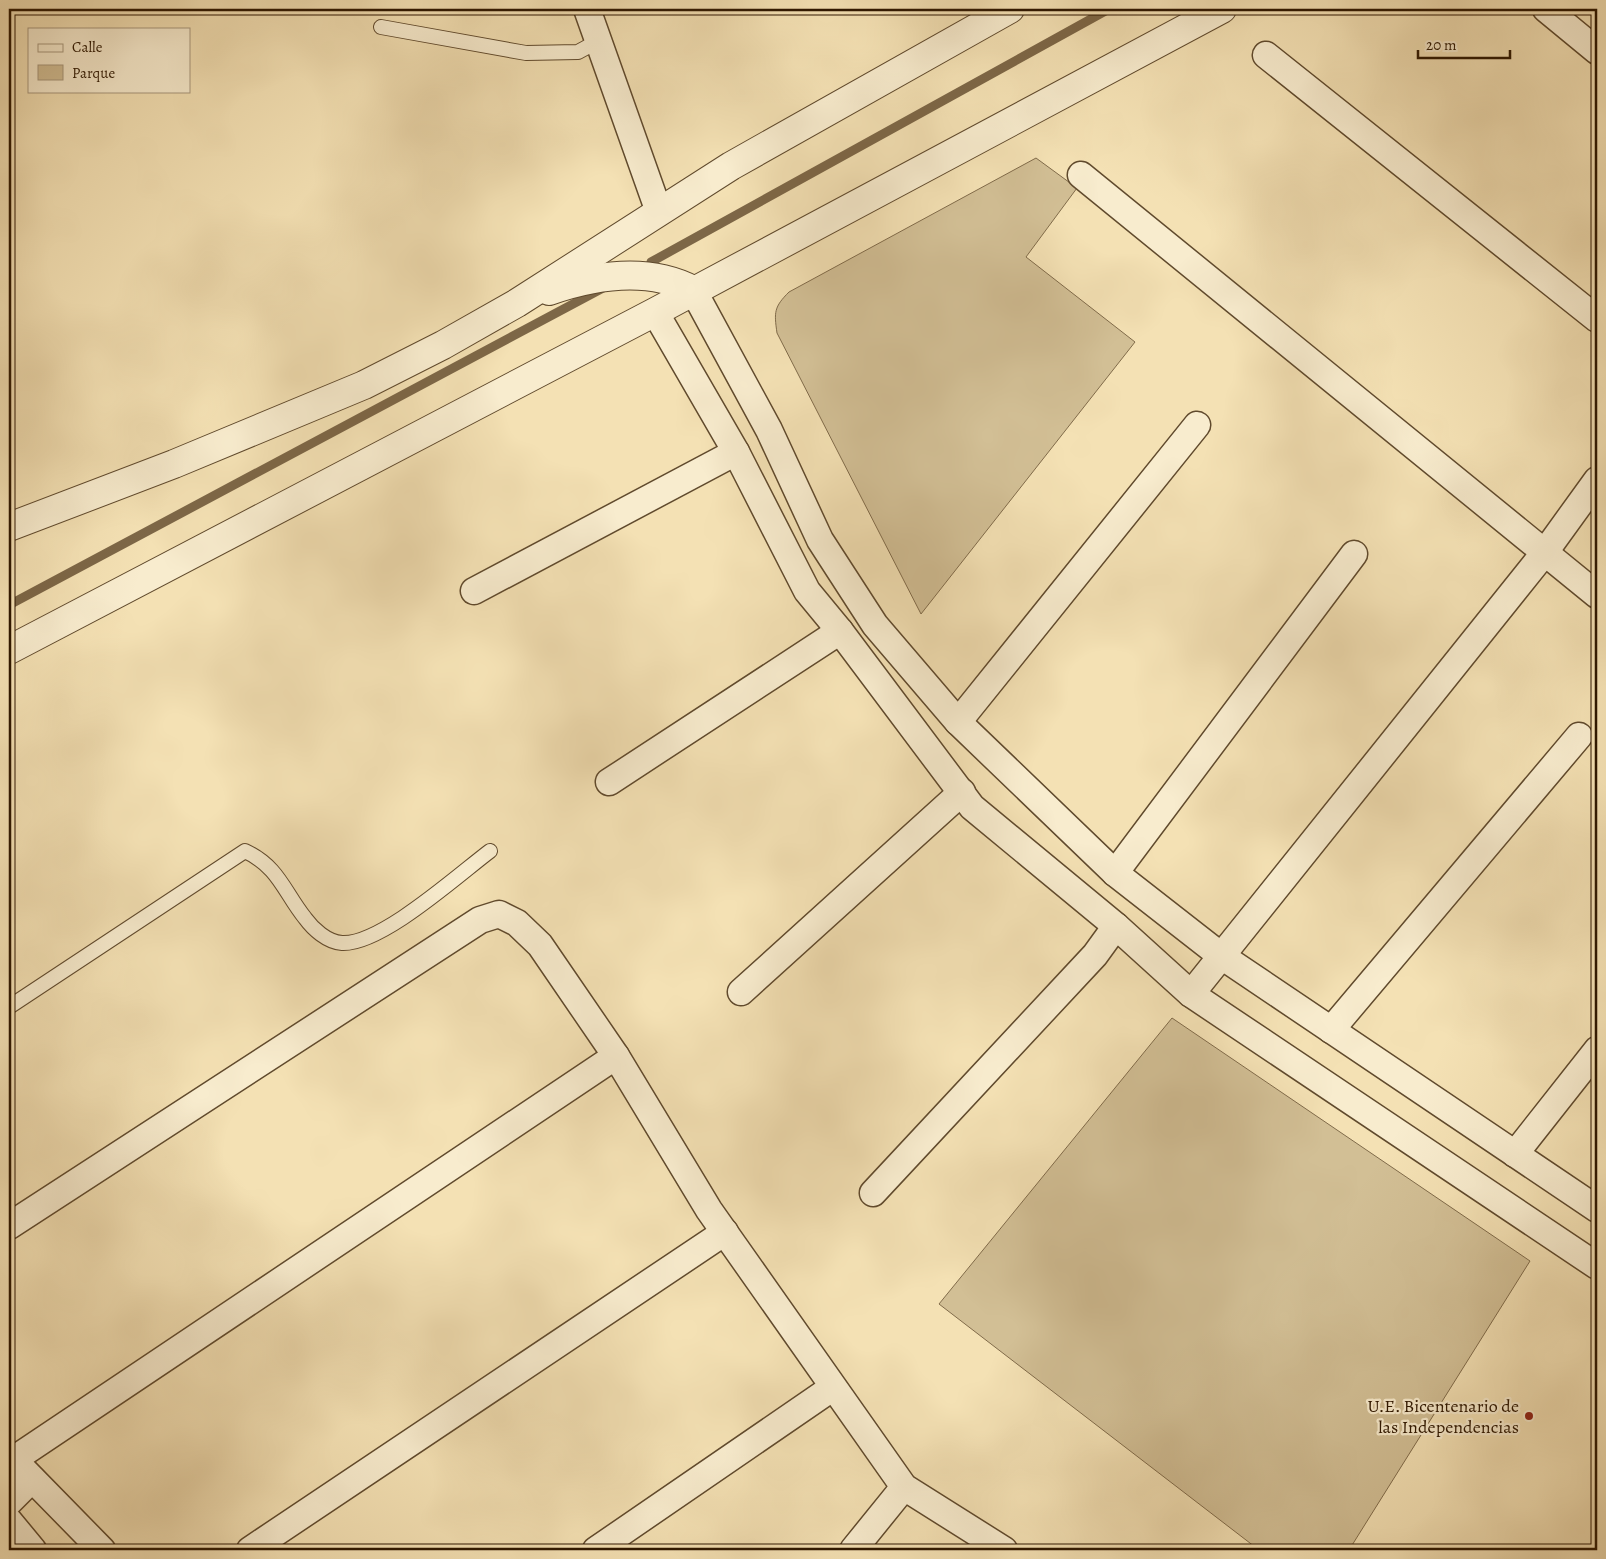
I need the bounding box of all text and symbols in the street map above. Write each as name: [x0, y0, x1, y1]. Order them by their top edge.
legend: [28, 28, 190, 92]
scale bar: [1418, 28, 1511, 60]
text: 20 m: [1426, 35, 1457, 55]
text: Calle: [72, 37, 103, 57]
text: Parque: [72, 63, 115, 83]
place label: U.E. Bicentenario de las Independencias: [1367, 1394, 1519, 1439]
marker: U.E. Bicentenario de las Independencias: [1523, 1410, 1535, 1422]

